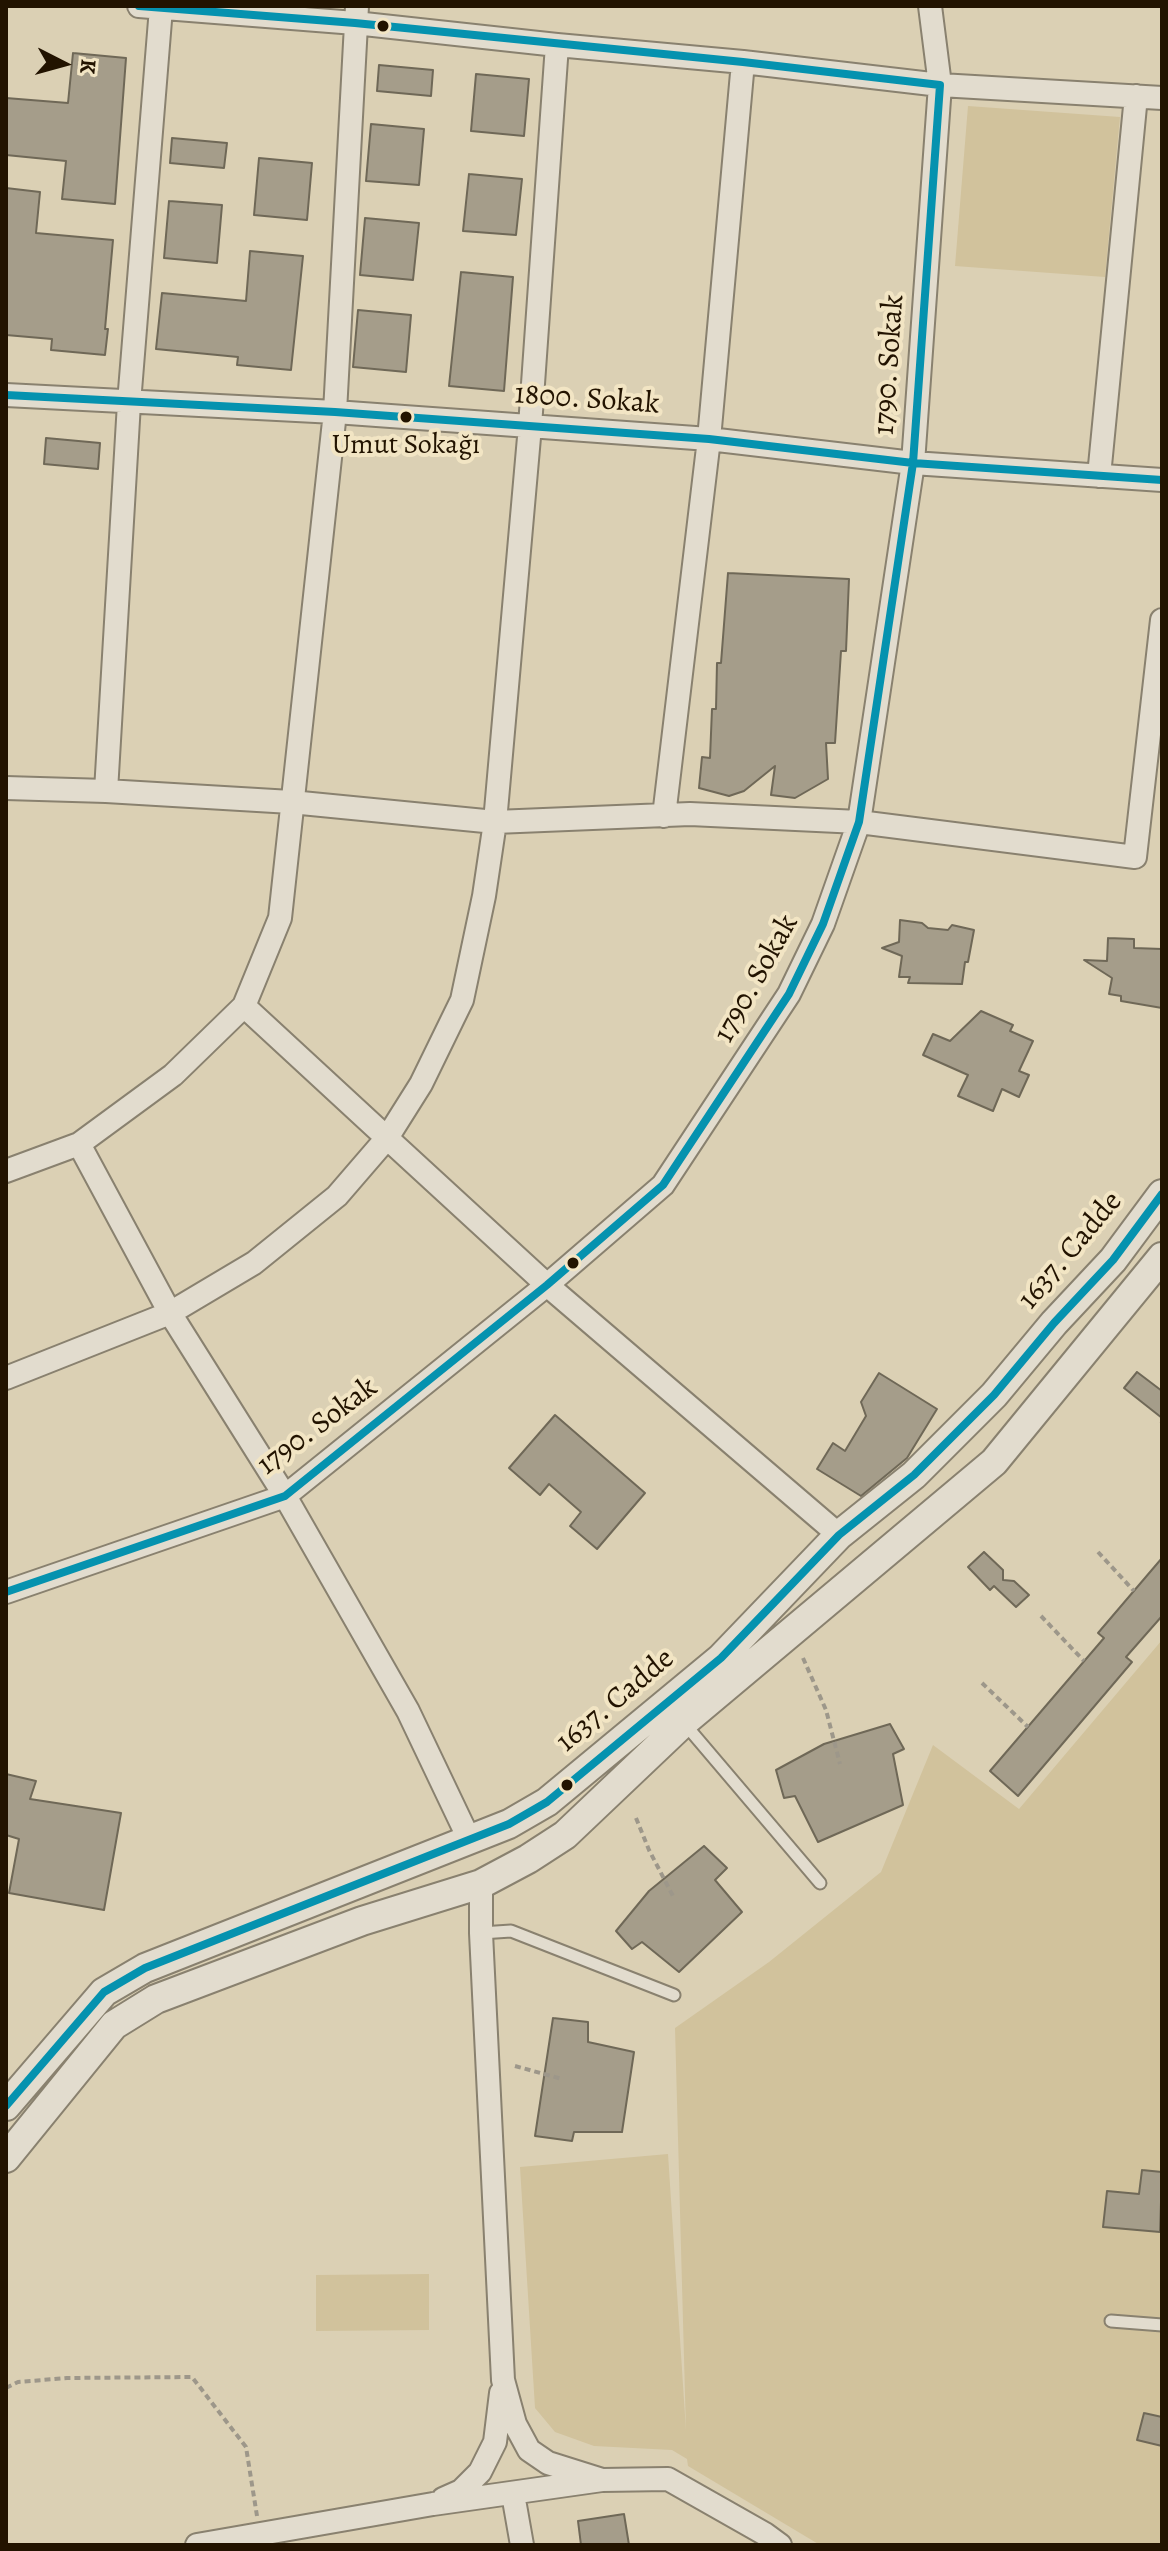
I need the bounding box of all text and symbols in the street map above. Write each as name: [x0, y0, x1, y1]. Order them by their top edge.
unlabelled marker: [375, 18, 391, 34]
north arrow: [24, 24, 104, 104]
text: K: [72, 58, 104, 75]
street label: 1790. Sokak: [867, 293, 913, 437]
street label: 1800. Sokak: [513, 377, 661, 423]
marker: Umut Sokağı: [398, 409, 414, 425]
place label: Umut Sokağı: [332, 429, 480, 463]
street label: 1790. Sokak: [707, 909, 807, 1049]
street label: 1637. Cadde: [1011, 1185, 1131, 1317]
unlabelled marker: [565, 1255, 581, 1271]
street label: 1790. Sokak: [251, 1370, 385, 1484]
street label: 1637. Cadde: [550, 1641, 682, 1761]
unlabelled marker: [559, 1777, 575, 1793]

